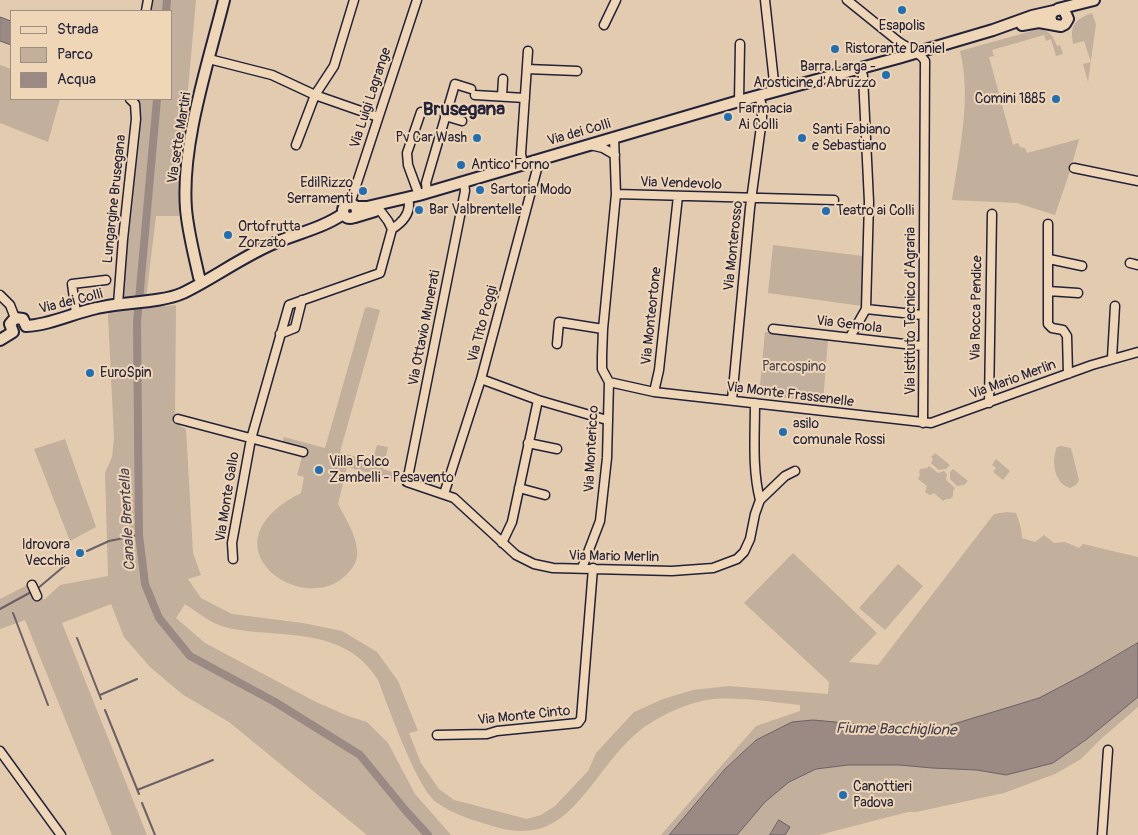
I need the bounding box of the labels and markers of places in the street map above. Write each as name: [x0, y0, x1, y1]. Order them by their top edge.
marker: Esapolis: [896, 4, 908, 16]
place label: Esapolis: [879, 18, 925, 34]
place label: Ristorante Daniel: [845, 41, 945, 57]
marker: Ristorante Daniel: [829, 43, 841, 55]
place label: Barra Larga - Arosticine d'Abruzzo: [753, 59, 876, 92]
marker: Barra Larga - Arosticine d'Abruzzo: [880, 69, 892, 81]
place label: Comini 1885: [975, 91, 1046, 107]
marker: Comini 1885: [1050, 93, 1062, 105]
place label: Farmacia Ai Colli: [738, 101, 792, 134]
marker: Farmacia Ai Colli: [722, 111, 734, 123]
place label: Santi Fabiano e Sebastiano: [812, 122, 890, 154]
place label: Pv Car Wash: [395, 130, 467, 146]
marker: Pv Car Wash: [471, 132, 483, 144]
marker: Santi Fabiano e Sebastiano: [796, 132, 808, 144]
place label: Antico Forno: [471, 157, 550, 173]
marker: Antico Forno: [455, 159, 467, 171]
place label: EdilRizzo Serramenti: [286, 175, 353, 208]
place label: Sartoria Modo: [490, 182, 572, 198]
marker: Sartoria Modo: [474, 184, 486, 196]
marker: EdilRizzo Serramenti: [357, 185, 369, 197]
place label: Bar Valbrentelle: [429, 202, 522, 218]
place label: Teatro ai Colli: [836, 203, 914, 219]
marker: Bar Valbrentelle: [413, 204, 425, 216]
marker: Teatro ai Colli: [820, 205, 832, 217]
place label: Ortofrutta Zorzato: [238, 219, 301, 252]
marker: Ortofrutta Zorzato: [222, 229, 234, 241]
place label: EuroSpin: [100, 365, 152, 381]
marker: EuroSpin: [84, 367, 96, 379]
place label: asilo comunale Rossi: [793, 416, 885, 448]
marker: asilo comunale Rossi: [777, 426, 789, 438]
place label: Villa Folco Zambelli - Pesavento: [329, 454, 454, 487]
marker: Villa Folco Zambelli - Pesavento: [313, 464, 325, 476]
place label: Idrovora Vecchia: [22, 537, 70, 570]
marker: Idrovora Vecchia: [74, 547, 86, 559]
place label: Canottieri Padova: [853, 779, 912, 812]
marker: Canottieri Padova: [837, 789, 849, 801]

